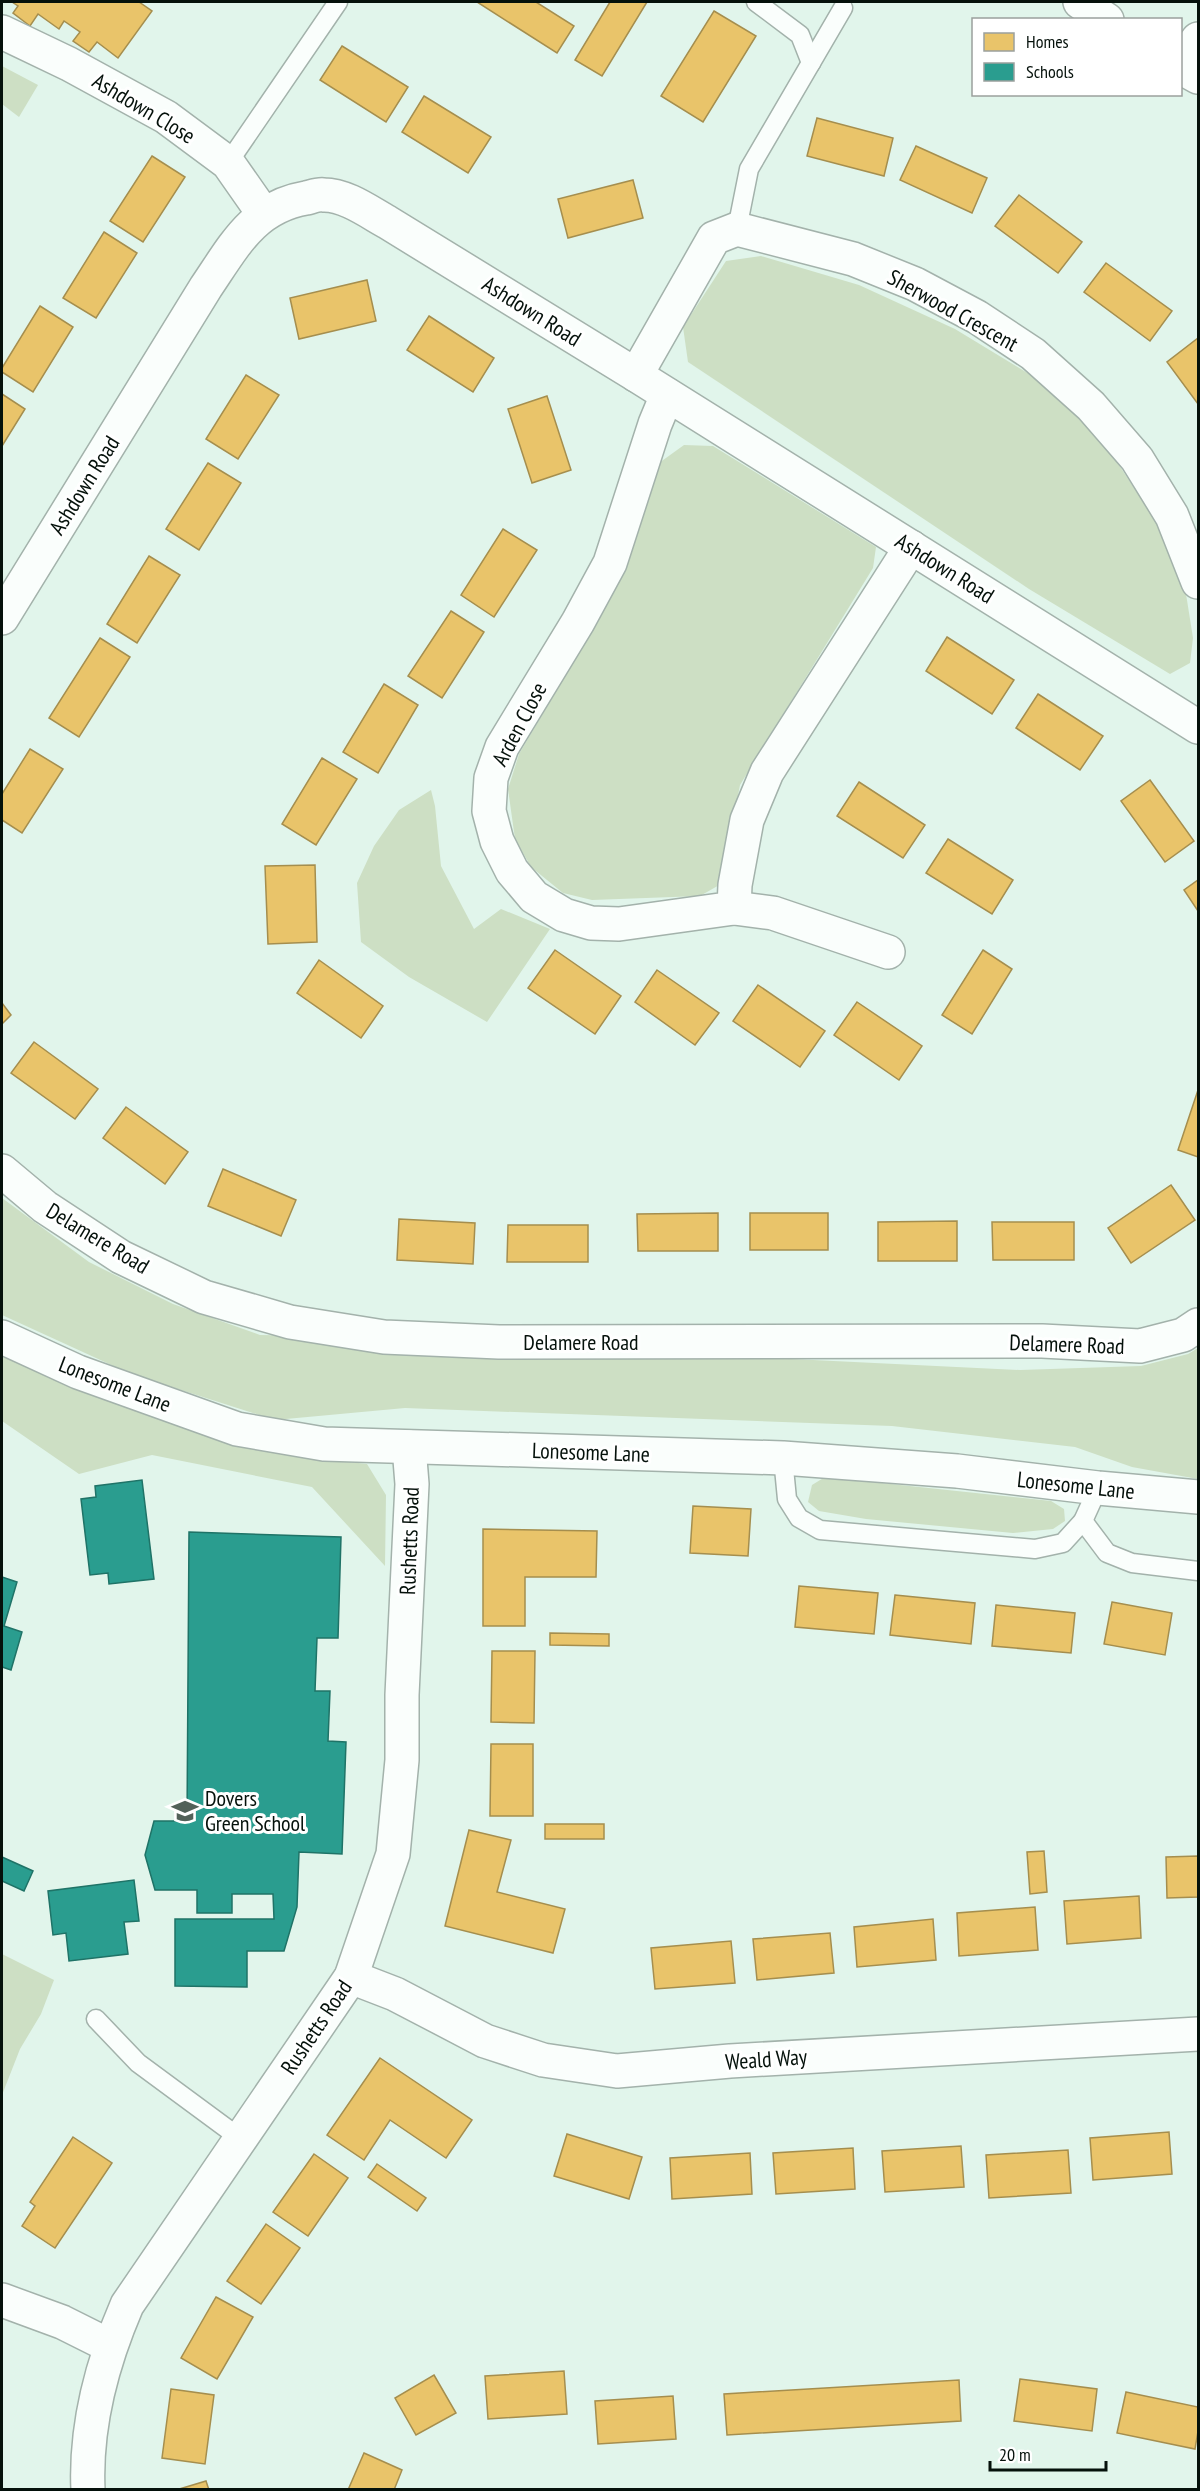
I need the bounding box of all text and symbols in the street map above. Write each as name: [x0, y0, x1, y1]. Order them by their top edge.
legend: [972, 18, 1182, 96]
text: Homes: [1026, 30, 1069, 53]
text: Schools: [1026, 60, 1074, 83]
street label: Ashdown Close: [88, 66, 200, 150]
street label: Sherwood Crescent: [883, 263, 1023, 357]
street label: Ashdown Road: [477, 270, 587, 352]
street label: Ashdown Road: [43, 430, 125, 540]
street label: Ashdown Road: [890, 527, 1000, 609]
street label: Arden Close: [485, 677, 553, 771]
street label: Delamere Road: [41, 1196, 155, 1280]
street label: Delamere Road: [523, 1328, 639, 1356]
street label: Delamere Road: [1009, 1328, 1125, 1360]
street label: Lonesome Lane: [55, 1350, 175, 1418]
street label: Lonesome Lane: [532, 1436, 650, 1468]
street label: Lonesome Lane: [1016, 1465, 1136, 1505]
street label: Rushetts Road: [393, 1487, 425, 1595]
place label: Dovers Green School: [205, 1784, 306, 1837]
school or university icon: Dovers Green School: [170, 1796, 200, 1826]
street label: Rushetts Road: [274, 1974, 358, 2080]
street label: Weald Way: [724, 2042, 809, 2076]
scale bar: [990, 2434, 1106, 2472]
text: 20 m: [999, 2443, 1031, 2466]

